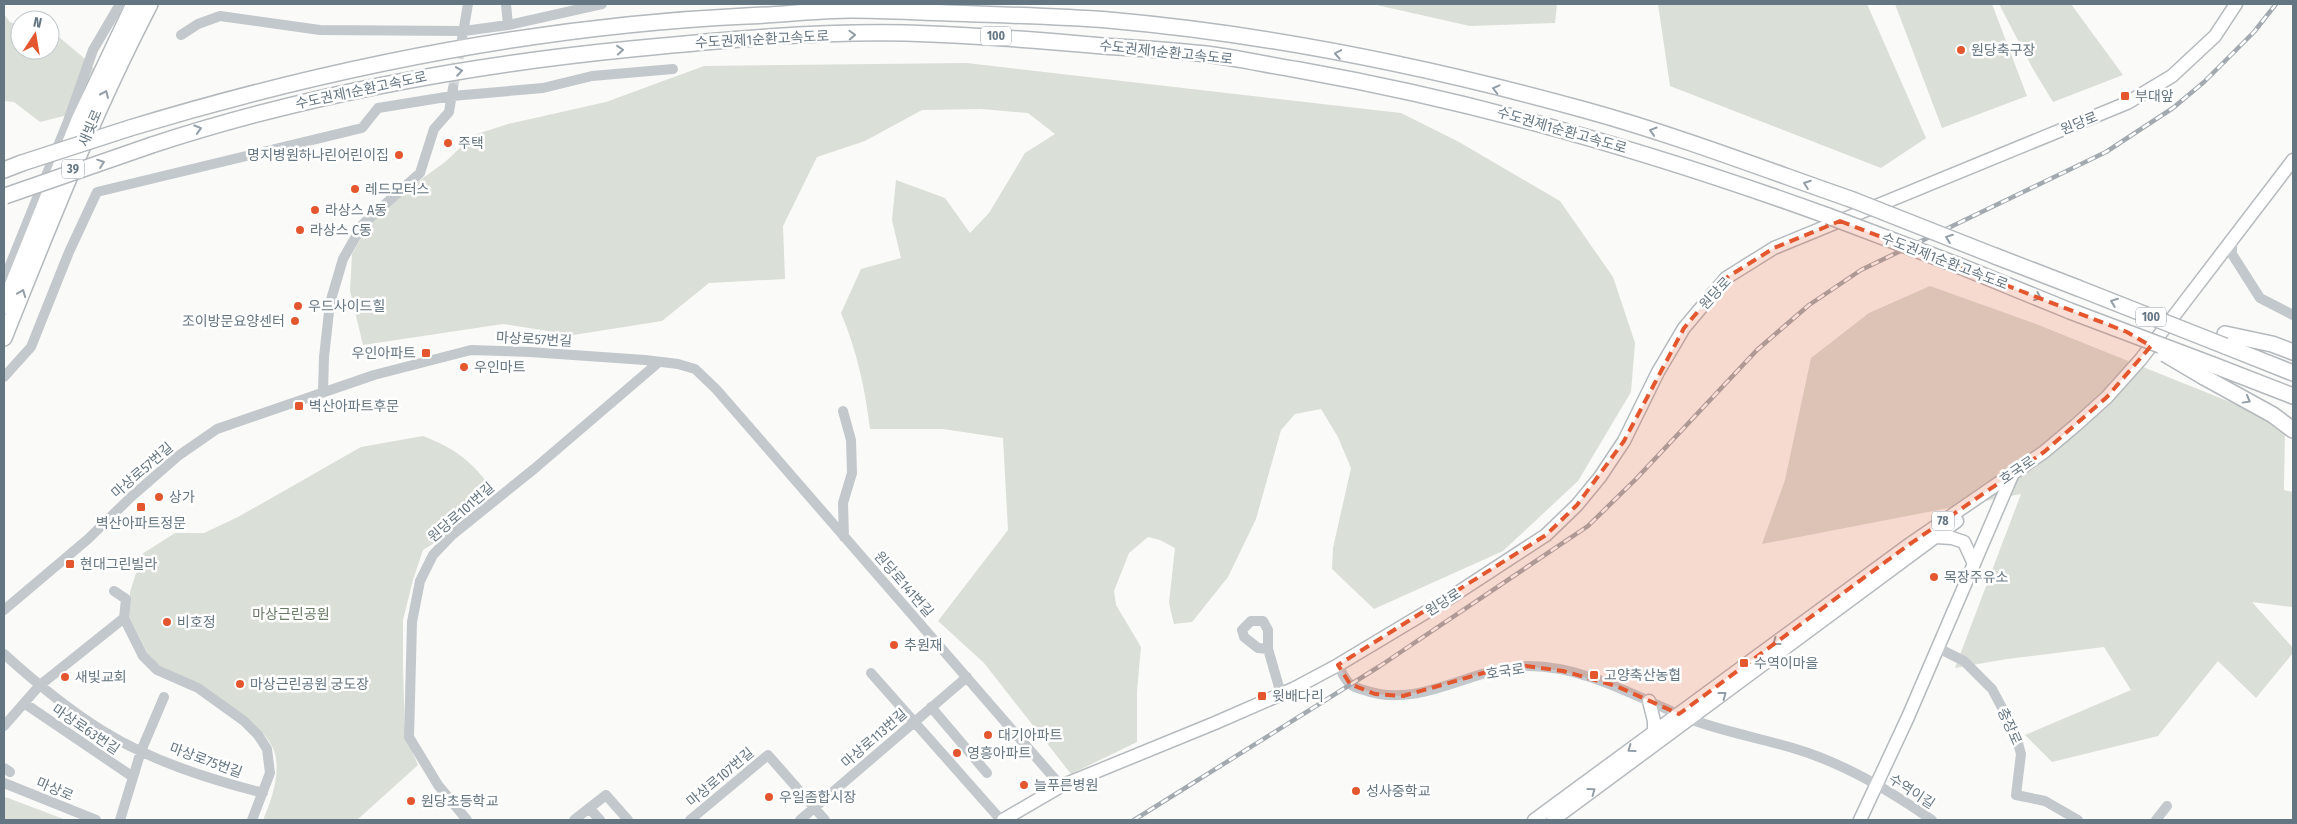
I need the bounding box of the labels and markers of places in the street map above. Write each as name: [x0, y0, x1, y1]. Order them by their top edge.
place label: 원당축구장: [1971, 42, 2036, 59]
marker: 원당축구장: [1955, 44, 1967, 56]
place label: 부대앞: [2135, 88, 2174, 105]
marker: 부대앞: [2119, 90, 2131, 102]
place label: 주택: [458, 135, 484, 152]
marker: 주택: [442, 137, 454, 149]
place label: 명지병원하나린어린이집: [247, 147, 389, 164]
marker: 명지병원하나린어린이집: [393, 149, 405, 161]
place label: 레드모터스: [365, 181, 430, 198]
marker: 레드모터스: [349, 183, 361, 195]
place label: 라상스 A동: [325, 202, 387, 219]
marker: 라상스 A동: [309, 204, 321, 216]
place label: 라상스 C동: [310, 222, 372, 239]
marker: 라상스 C동: [294, 224, 306, 236]
place label: 우드사이드힐: [308, 298, 385, 315]
marker: 우드사이드힐: [292, 300, 304, 312]
place label: 조이방문요양센터: [182, 313, 285, 330]
marker: 조이방문요양센터: [289, 315, 301, 327]
place label: 우인아파트: [352, 345, 416, 362]
marker: 우인아파트: [420, 347, 432, 359]
place label: 우인마트: [474, 359, 526, 376]
marker: 우인마트: [458, 361, 470, 373]
place label: 벽산아파트후문: [309, 398, 399, 415]
marker: 벽산아파트후문: [293, 400, 305, 412]
place label: 상가: [169, 489, 195, 506]
marker: 상가: [153, 491, 165, 503]
marker: 벽산아파트정문: [135, 501, 147, 513]
place label: 벽산아파트정문: [96, 515, 186, 532]
place label: 현대그린빌라: [80, 556, 157, 573]
marker: 현대그린빌라: [64, 558, 76, 570]
place label: 목장주유소: [1944, 569, 2009, 586]
marker: 목장주유소: [1928, 571, 1940, 583]
place label: 비호정: [177, 614, 216, 631]
marker: 비호정: [161, 616, 173, 628]
place label: 추원재: [904, 637, 943, 654]
marker: 추원재: [888, 639, 900, 651]
place label: 수역이마을: [1754, 655, 1819, 672]
marker: 수역이마을: [1738, 657, 1750, 669]
place label: 고양축산농협: [1604, 667, 1681, 684]
place label: 새빛교회: [75, 669, 127, 686]
marker: 고양축산농협: [1588, 669, 1600, 681]
marker: 새빛교회: [59, 671, 71, 683]
place label: 마상근린공원 궁도장: [250, 676, 369, 693]
marker: 마상근린공원 궁도장: [234, 678, 246, 690]
place label: 윗배다리: [1272, 688, 1324, 705]
marker: 윗배다리: [1256, 690, 1268, 702]
place label: 대기아파트: [998, 727, 1063, 744]
marker: 대기아파트: [982, 729, 994, 741]
place label: 영흥아파트: [967, 745, 1032, 762]
marker: 영흥아파트: [951, 747, 963, 759]
place label: 늘푸른병원: [1034, 777, 1098, 794]
marker: 늘푸른병원: [1018, 779, 1030, 791]
place label: 성사중학교: [1366, 783, 1431, 800]
marker: 성사중학교: [1350, 785, 1362, 797]
place label: 우일좀합시장: [779, 789, 856, 806]
marker: 우일좀합시장: [763, 791, 775, 803]
place label: 원당초등학교: [421, 793, 498, 810]
marker: 원당초등학교: [405, 795, 417, 807]

